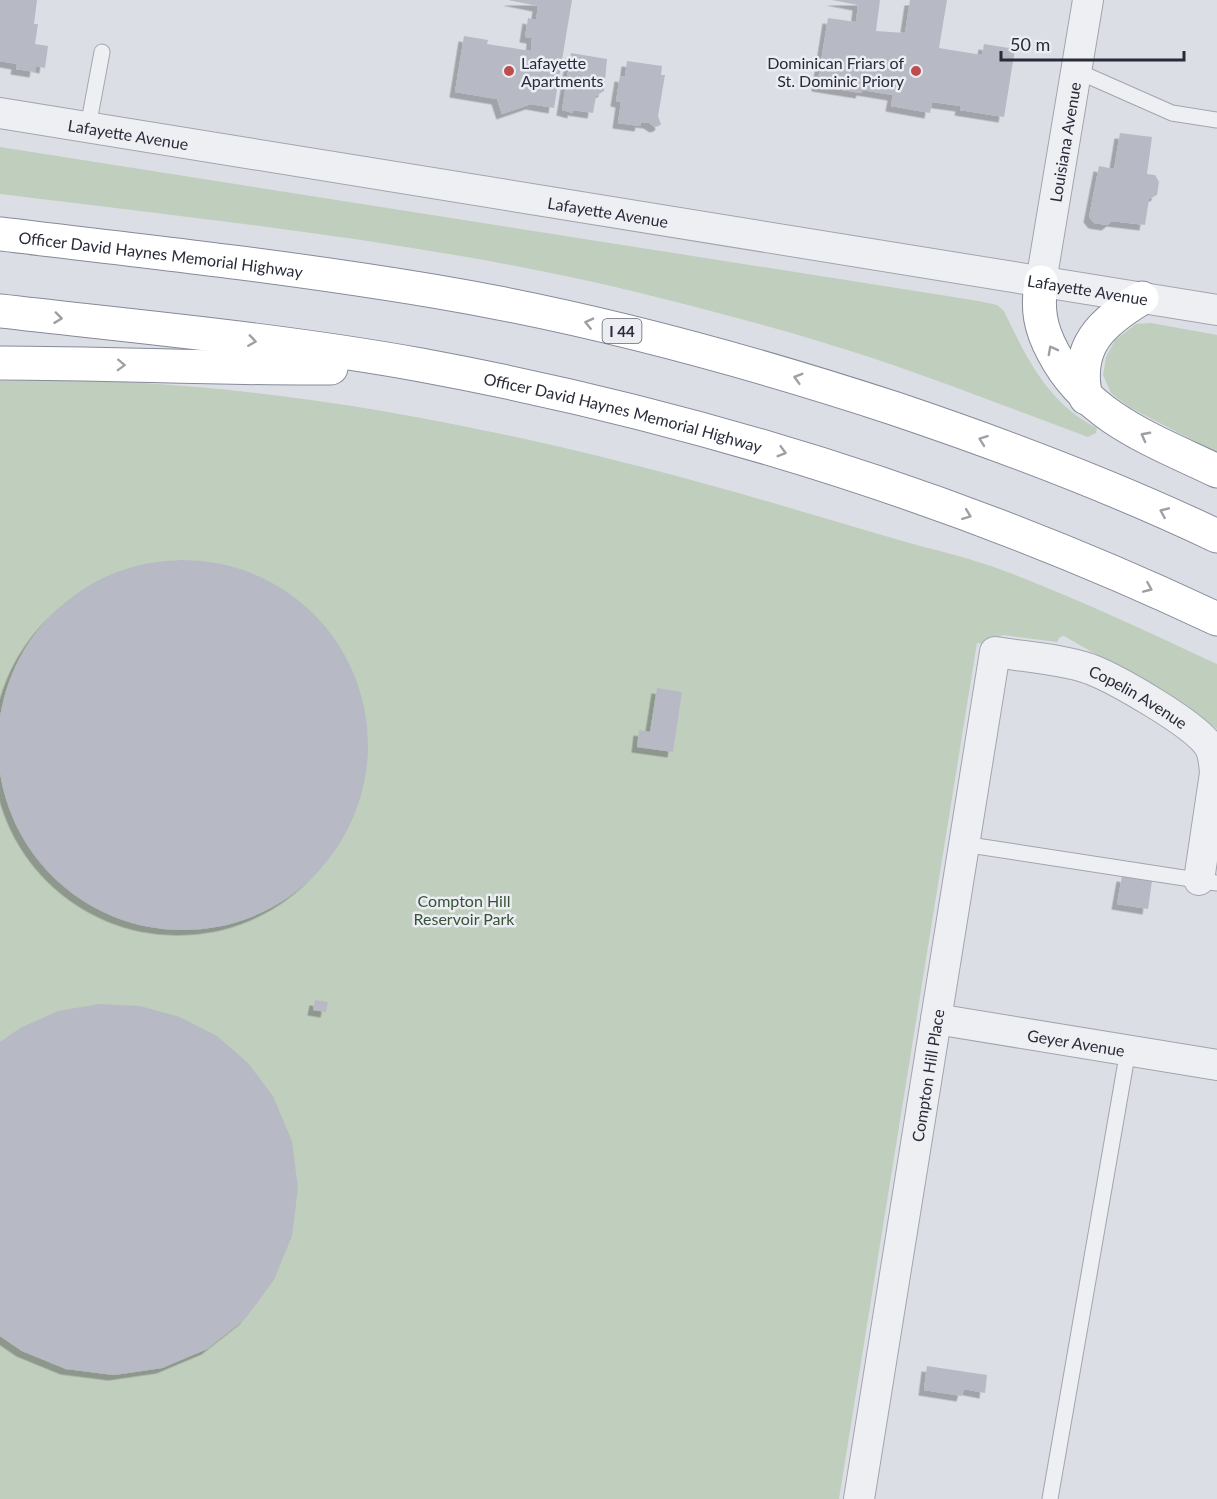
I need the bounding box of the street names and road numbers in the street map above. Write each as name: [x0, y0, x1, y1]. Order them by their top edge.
street label: Louisiana Avenue: [1045, 80, 1084, 204]
street label: Lafayette Avenue: [67, 115, 190, 153]
street label: Lafayette Avenue: [546, 192, 670, 231]
street label: Officer David Haynes Memorial Highway: [18, 227, 305, 281]
street label: Lafayette Avenue: [1026, 270, 1149, 308]
road number: I 44: [602, 319, 642, 343]
street label: Officer David Haynes Memorial Highway: [482, 368, 765, 456]
street label: Copelin Avenue: [1087, 660, 1191, 732]
street label: Compton Hill Place: [907, 1008, 947, 1143]
street label: Geyer Avenue: [1026, 1025, 1126, 1059]

